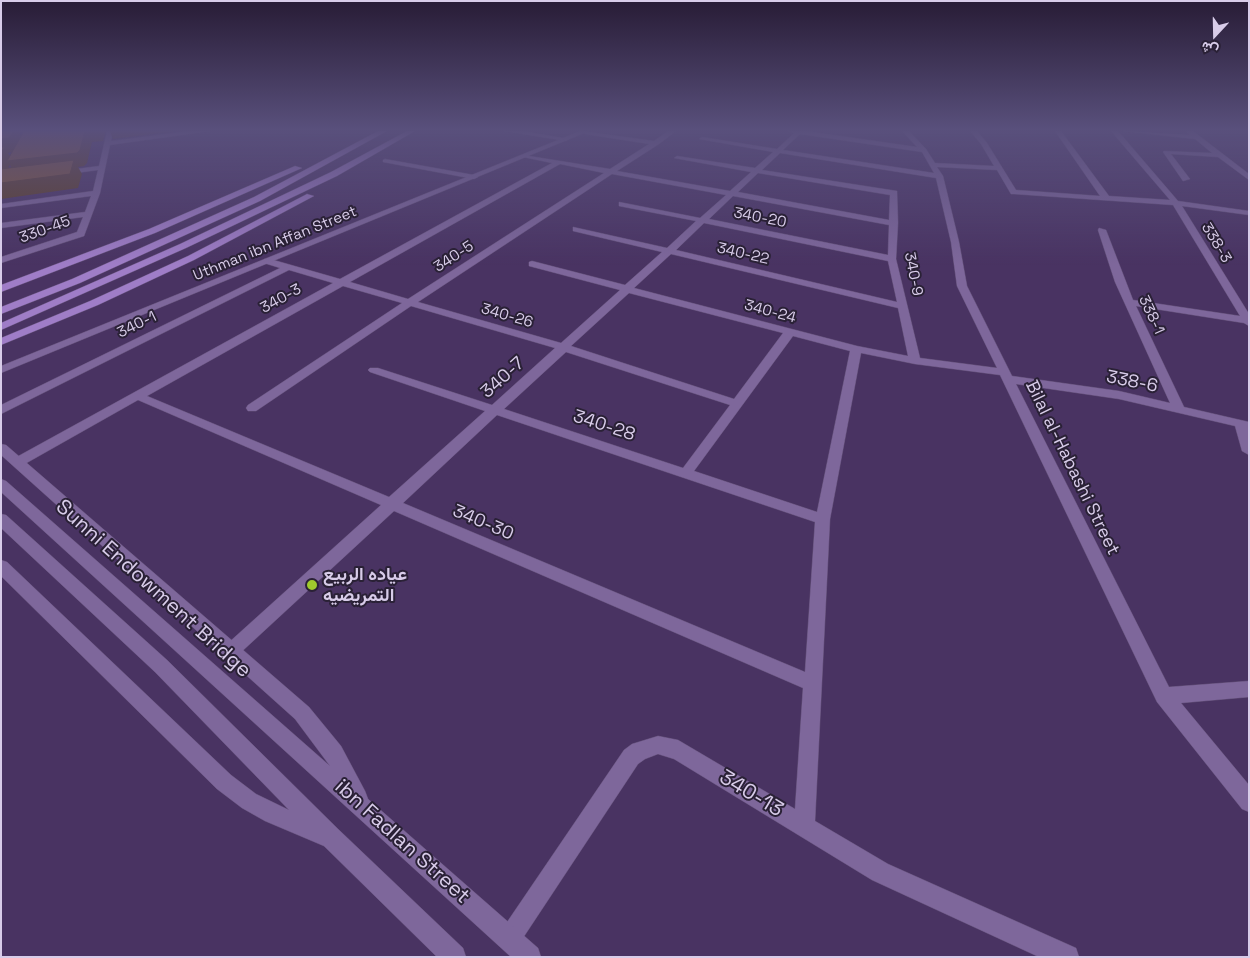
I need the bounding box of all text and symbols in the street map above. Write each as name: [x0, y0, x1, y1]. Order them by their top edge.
north arrow: [1190, 10, 1240, 60]
text: ش: [1199, 38, 1221, 60]
street label: Uthman ibn Affan Street: [190, 203, 360, 285]
street label: 340-20: [732, 204, 788, 232]
street label: 330-45: [17, 212, 73, 248]
street label: 338-3: [1197, 220, 1235, 266]
street label: 340-5: [431, 238, 477, 276]
street label: 340-22: [715, 239, 771, 269]
street label: 340-9: [900, 251, 926, 297]
street label: 340-3: [257, 280, 305, 318]
street label: 338-1: [1134, 293, 1168, 337]
street label: 340-24: [742, 296, 798, 328]
street label: 340-26: [479, 300, 535, 332]
street label: 340-1: [115, 308, 159, 342]
street label: 340-7: [477, 353, 529, 403]
street label: 338-6: [1104, 366, 1160, 398]
street label: Bilal al-Habashi Street: [1020, 377, 1124, 559]
street label: 340-28: [570, 406, 638, 446]
street label: Sunni Endowment Bridge: [50, 495, 256, 683]
street label: 340-30: [449, 501, 517, 545]
place label: عياده الربيع التمريضيه: [323, 564, 407, 606]
marker: عياده الربيع التمريضيه: [305, 578, 319, 592]
street label: 340-13: [714, 765, 788, 823]
street label: ibn Fadlan Street: [329, 775, 475, 909]

